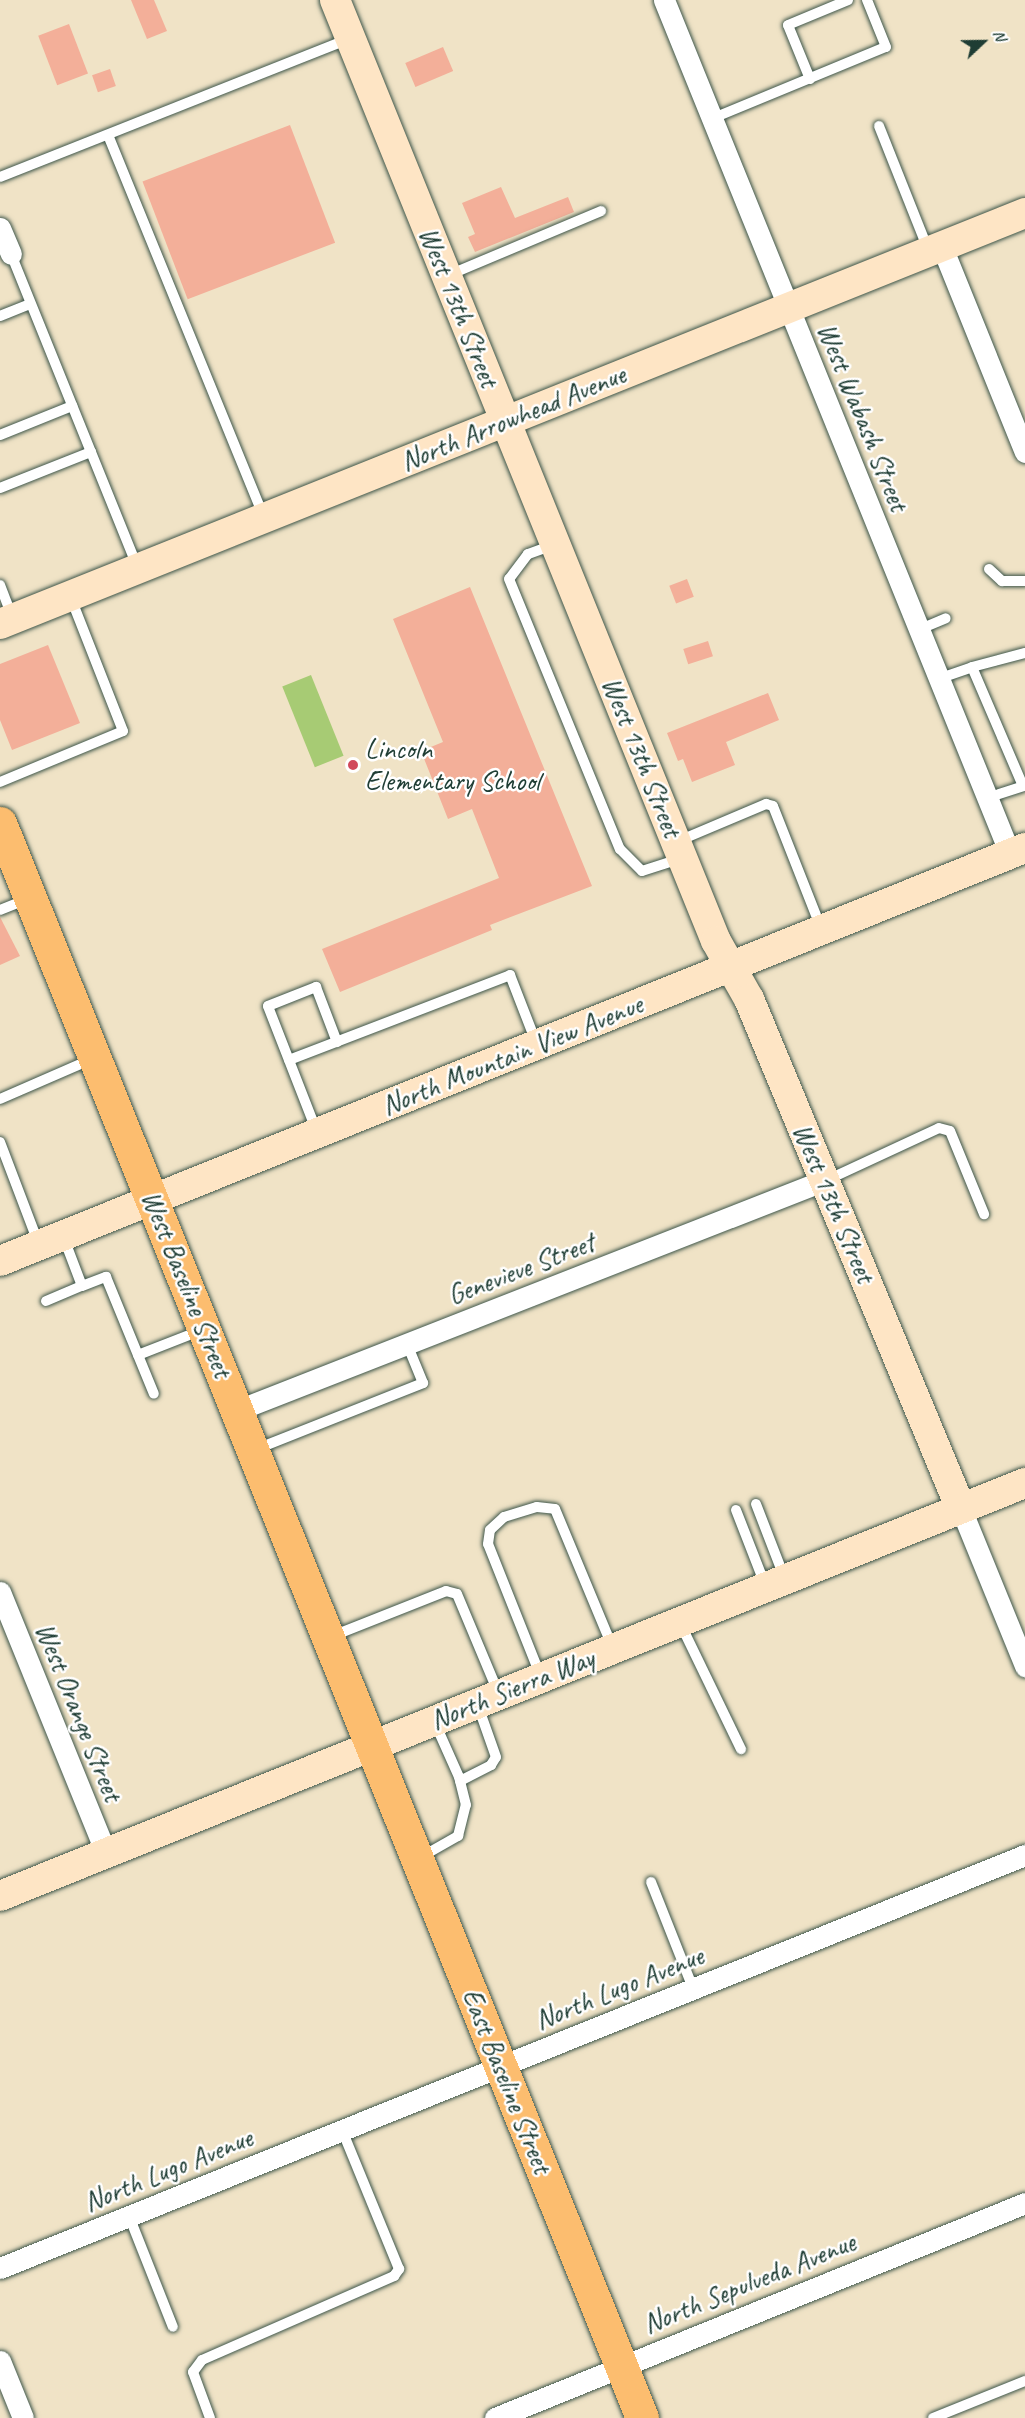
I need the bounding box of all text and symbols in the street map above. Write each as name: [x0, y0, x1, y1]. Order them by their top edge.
north arrow: [953, 12, 1013, 72]
text: N: [989, 27, 1011, 44]
street label: West 13th Street: [412, 222, 506, 392]
street label: West Wabash Street: [810, 318, 916, 516]
street label: North Arrowhead Avenue: [396, 358, 630, 478]
street label: West 13th Street: [595, 672, 689, 842]
place label: Lincoln Elementary School: [365, 732, 540, 798]
marker: Lincoln Elementary School: [346, 758, 360, 772]
street label: North Mountain View Avenue: [377, 987, 647, 1123]
street label: West 13th Street: [785, 1118, 883, 1288]
street label: West Baseline Street: [134, 1185, 240, 1383]
street label: Genevieve Street: [443, 1226, 599, 1312]
street label: West Orange Street: [28, 1617, 130, 1807]
street label: North Sierra Way: [425, 1641, 599, 1737]
street label: North Lugo Avenue: [530, 1939, 708, 2037]
street label: East Baseline Street: [454, 1983, 560, 2179]
street label: North Lugo Avenue: [79, 2121, 257, 2219]
street label: North Sepulveda Avenue: [638, 2225, 860, 2341]

